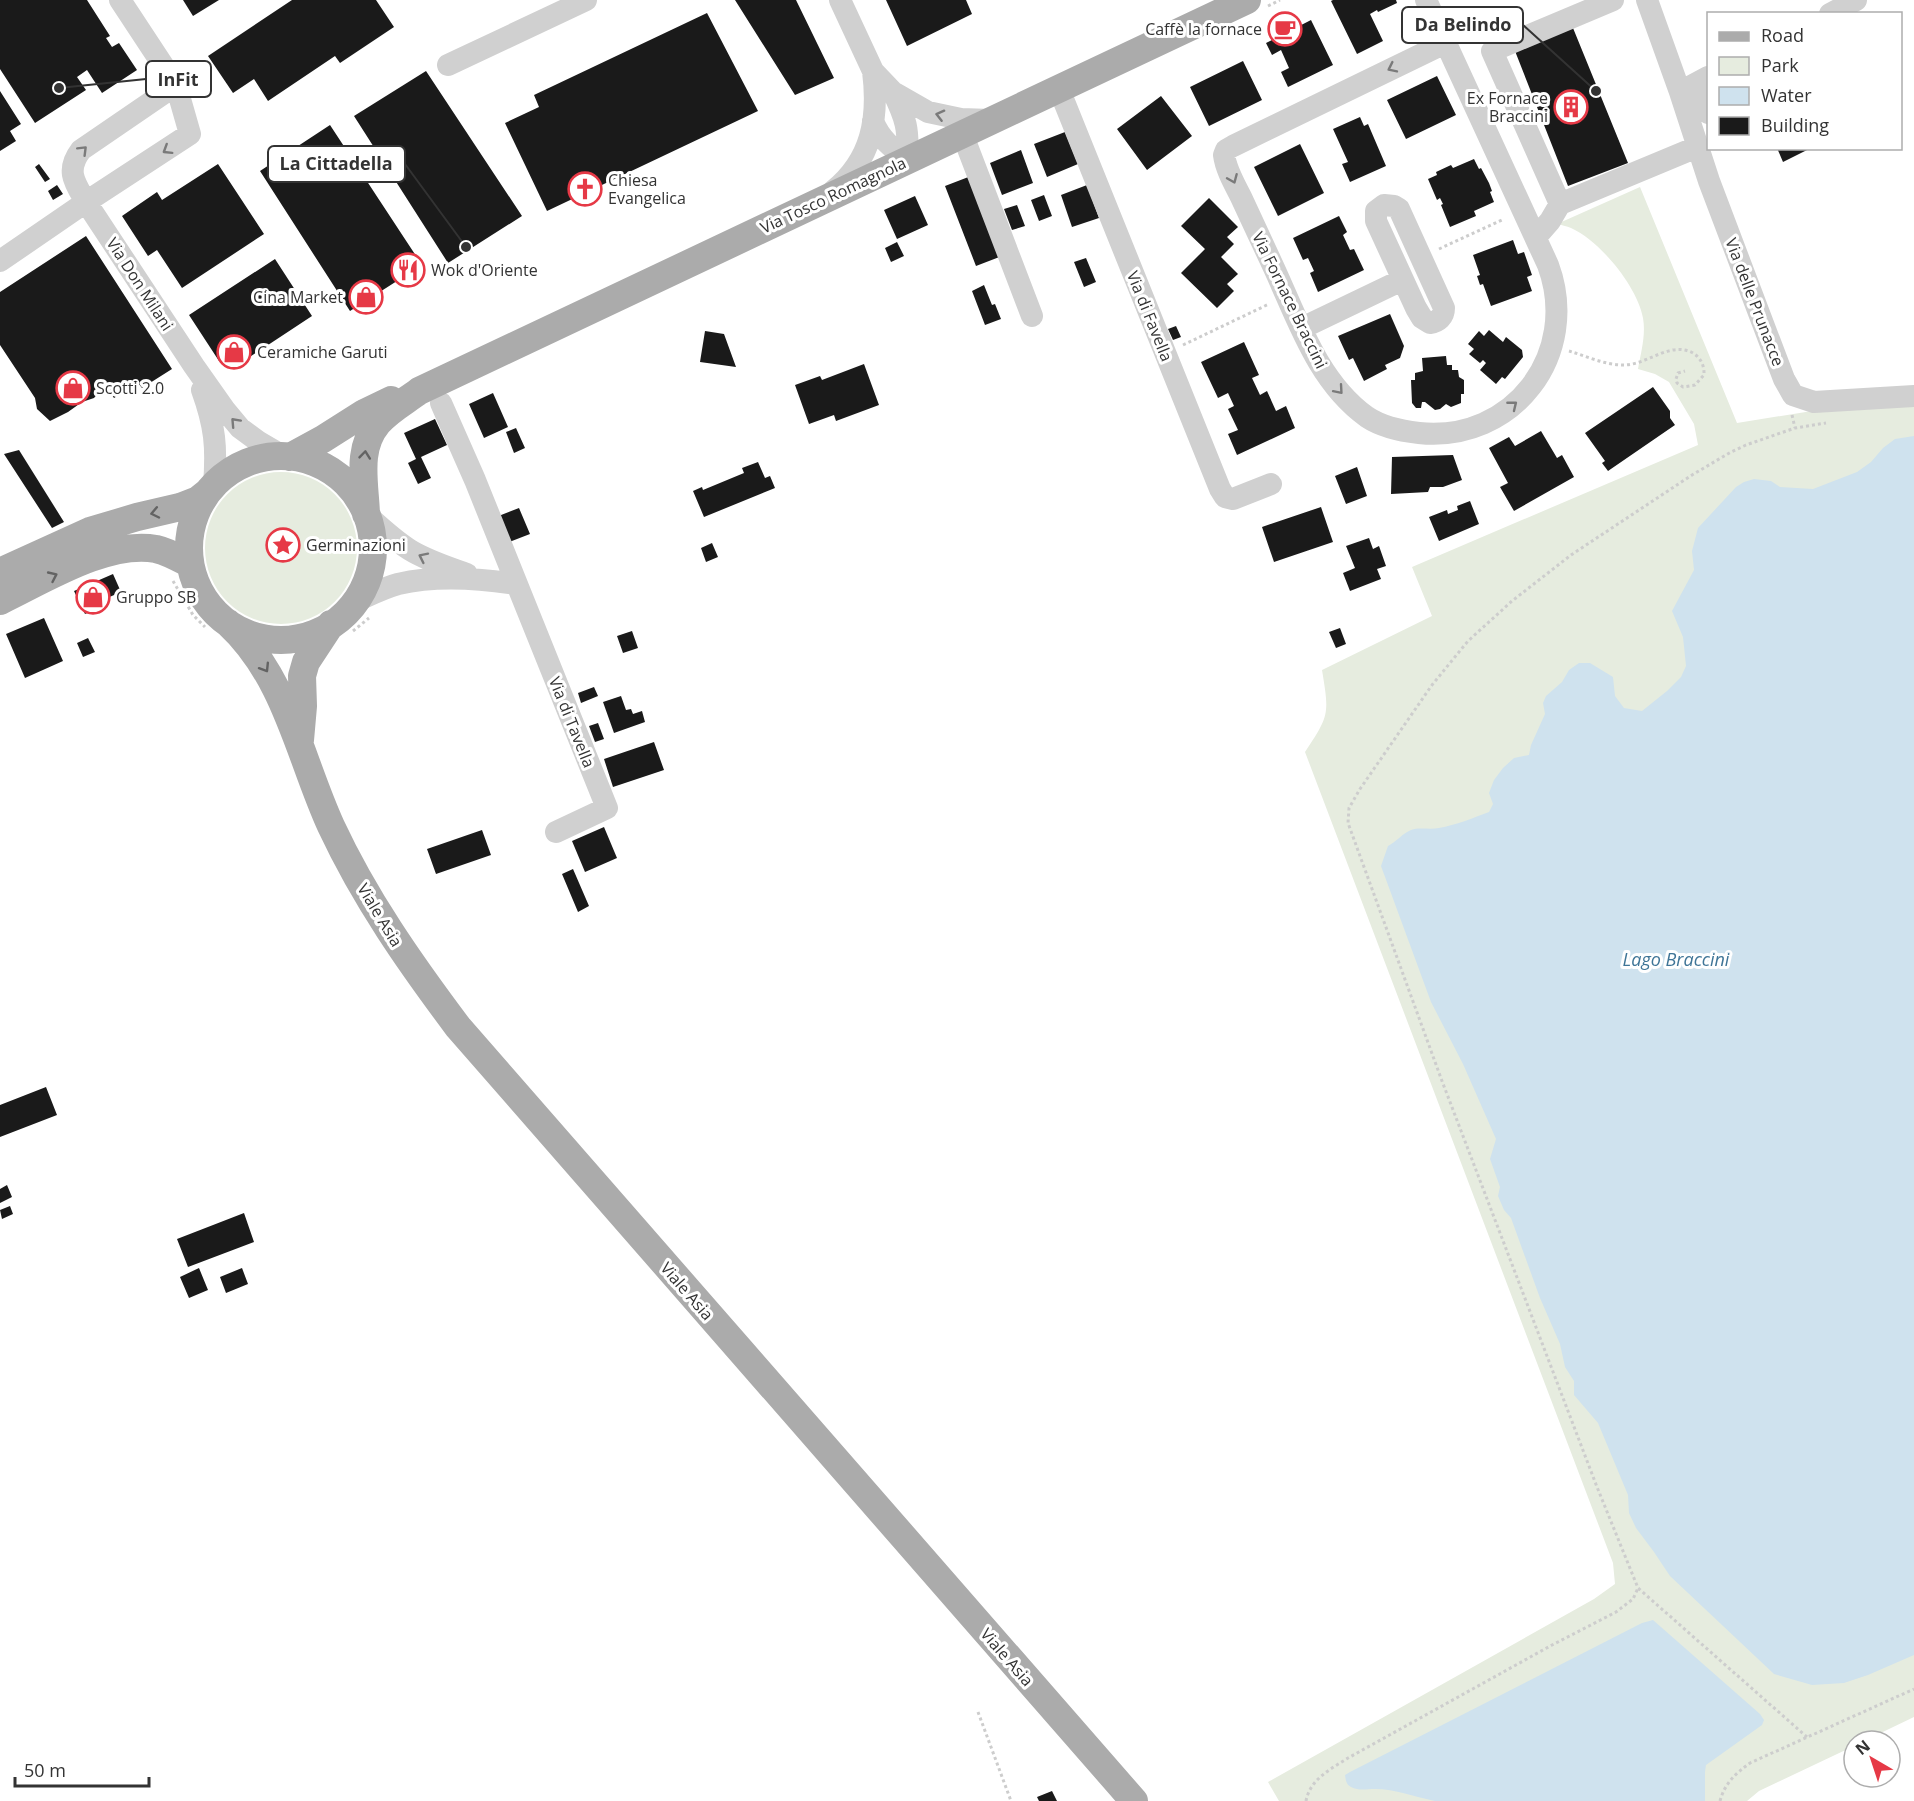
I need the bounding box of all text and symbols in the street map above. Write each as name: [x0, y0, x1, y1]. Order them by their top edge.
callout: Da Belindo: [1402, 7, 1523, 43]
cafe icon: Caffè la fornace: [1267, 11, 1303, 47]
text: Da Belindo: [1415, 12, 1511, 36]
legend: [1707, 12, 1902, 150]
place label: Caffè la fornace: [1145, 18, 1262, 40]
text: Road: [1761, 23, 1804, 47]
text: Park: [1761, 53, 1799, 77]
callout: InFit: [146, 61, 211, 97]
one-way arrow: [1388, 61, 1399, 73]
text: InFit: [158, 67, 199, 91]
text: Water: [1761, 83, 1812, 107]
place label: Ex Fornace Braccini: [1467, 87, 1548, 127]
building icon: Ex Fornace Braccini: [1553, 89, 1589, 125]
one-way arrow: [935, 109, 945, 122]
text: Building: [1761, 113, 1829, 137]
one-way arrow: [163, 143, 173, 155]
callout: La Cittadella: [268, 146, 405, 182]
one-way arrow: [76, 147, 87, 157]
text: La Cittadella: [279, 151, 393, 175]
street label: Via Tosco Romagnola: [757, 152, 909, 238]
place label: Chiesa Evangelica: [608, 169, 686, 209]
church icon: Chiesa Evangelica: [567, 171, 603, 207]
one-way arrow: [1225, 172, 1237, 183]
street label: Via Fornace Braccini: [1247, 228, 1333, 372]
street label: Via Don Milani: [102, 233, 178, 335]
street label: Via delle Prunacce: [1720, 235, 1790, 369]
restaurant icon: Wok d'Oriente: [390, 252, 426, 288]
place label: Wok d'Oriente: [431, 259, 538, 281]
street label: Via di Favella: [1122, 268, 1178, 364]
shop icon: Cina Market: [348, 279, 384, 315]
place label: Cina Market: [253, 286, 343, 308]
shop icon: Ceramiche Garuti: [216, 334, 252, 370]
place label: Ceramiche Garuti: [257, 341, 388, 363]
shop icon: Scotti 2.0: [55, 370, 91, 406]
place label: Scotti 2.0: [96, 377, 164, 399]
one-way arrow: [1332, 383, 1343, 394]
one-way arrow: [1506, 401, 1517, 412]
one-way arrow: [232, 418, 243, 429]
one-way arrow: [358, 451, 370, 460]
one-way arrow: [150, 506, 160, 519]
place icon: Germinazioni: [265, 527, 301, 563]
place label: Germinazioni: [306, 534, 406, 556]
one-way arrow: [418, 552, 429, 564]
one-way arrow: [46, 571, 57, 583]
shop icon: Gruppo SB: [75, 579, 111, 615]
place label: Gruppo SB: [116, 586, 196, 608]
one-way arrow: [258, 662, 269, 673]
street label: Via di Tavella: [544, 673, 600, 771]
street label: Viale Asia: [352, 879, 408, 951]
water label: Lago Braccini: [1623, 947, 1730, 971]
street label: Viale Asia: [656, 1257, 718, 1325]
street label: Viale Asia: [976, 1623, 1038, 1691]
north arrow: [1842, 1729, 1902, 1789]
text: N: [1851, 1735, 1875, 1760]
scale bar: [15, 1750, 148, 1788]
text: 50 m: [24, 1758, 66, 1782]

